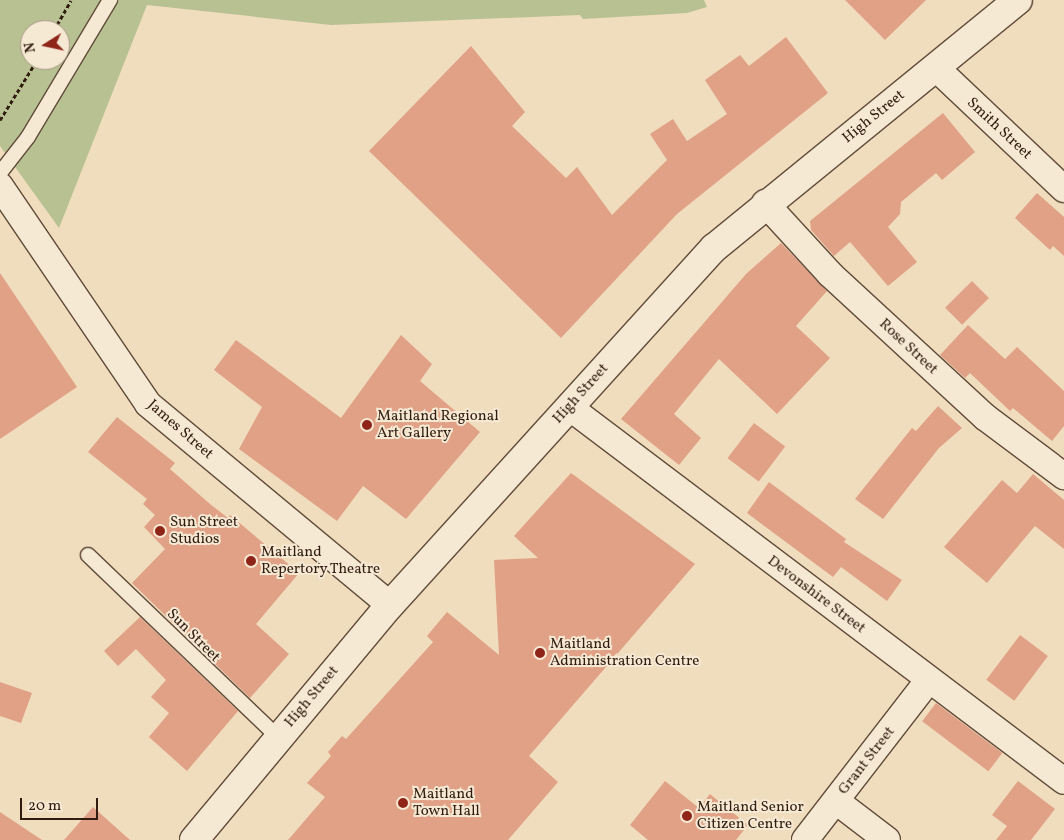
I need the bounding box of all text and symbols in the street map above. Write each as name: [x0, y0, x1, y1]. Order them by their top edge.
north arrow: [20, 20, 70, 70]
text: N: [20, 41, 41, 54]
street label: High Street: [839, 86, 909, 148]
street label: Smith Street: [963, 94, 1035, 164]
street label: Rose Street: [875, 315, 941, 379]
street label: High Street: [549, 360, 613, 428]
street label: James Street: [143, 396, 217, 464]
place label: Maitland Regional Art Gallery: [377, 407, 499, 442]
marker: Maitland Regional Art Gallery: [361, 419, 373, 431]
place label: Sun Street Studios: [170, 513, 238, 548]
marker: Sun Street Studios: [154, 525, 166, 537]
place label: Maitland Repertory Theatre: [261, 543, 381, 578]
street label: Devonshire Street: [763, 552, 869, 638]
marker: Maitland Repertory Theatre: [245, 555, 257, 567]
street label: Sun Street: [163, 606, 223, 666]
place label: Maitland Administration Centre: [550, 635, 699, 670]
marker: Maitland Administration Centre: [534, 647, 546, 659]
street label: High Street: [281, 663, 343, 731]
street label: Grant Street: [835, 723, 899, 799]
place label: Maitland Town Hall: [413, 785, 480, 820]
scale bar: [22, 788, 100, 820]
text: 20 m: [28, 796, 61, 817]
marker: Maitland Town Hall: [397, 797, 409, 809]
place label: Maitland Senior Citizen Centre: [697, 798, 804, 833]
marker: Maitland Senior Citizen Centre: [681, 810, 693, 822]

